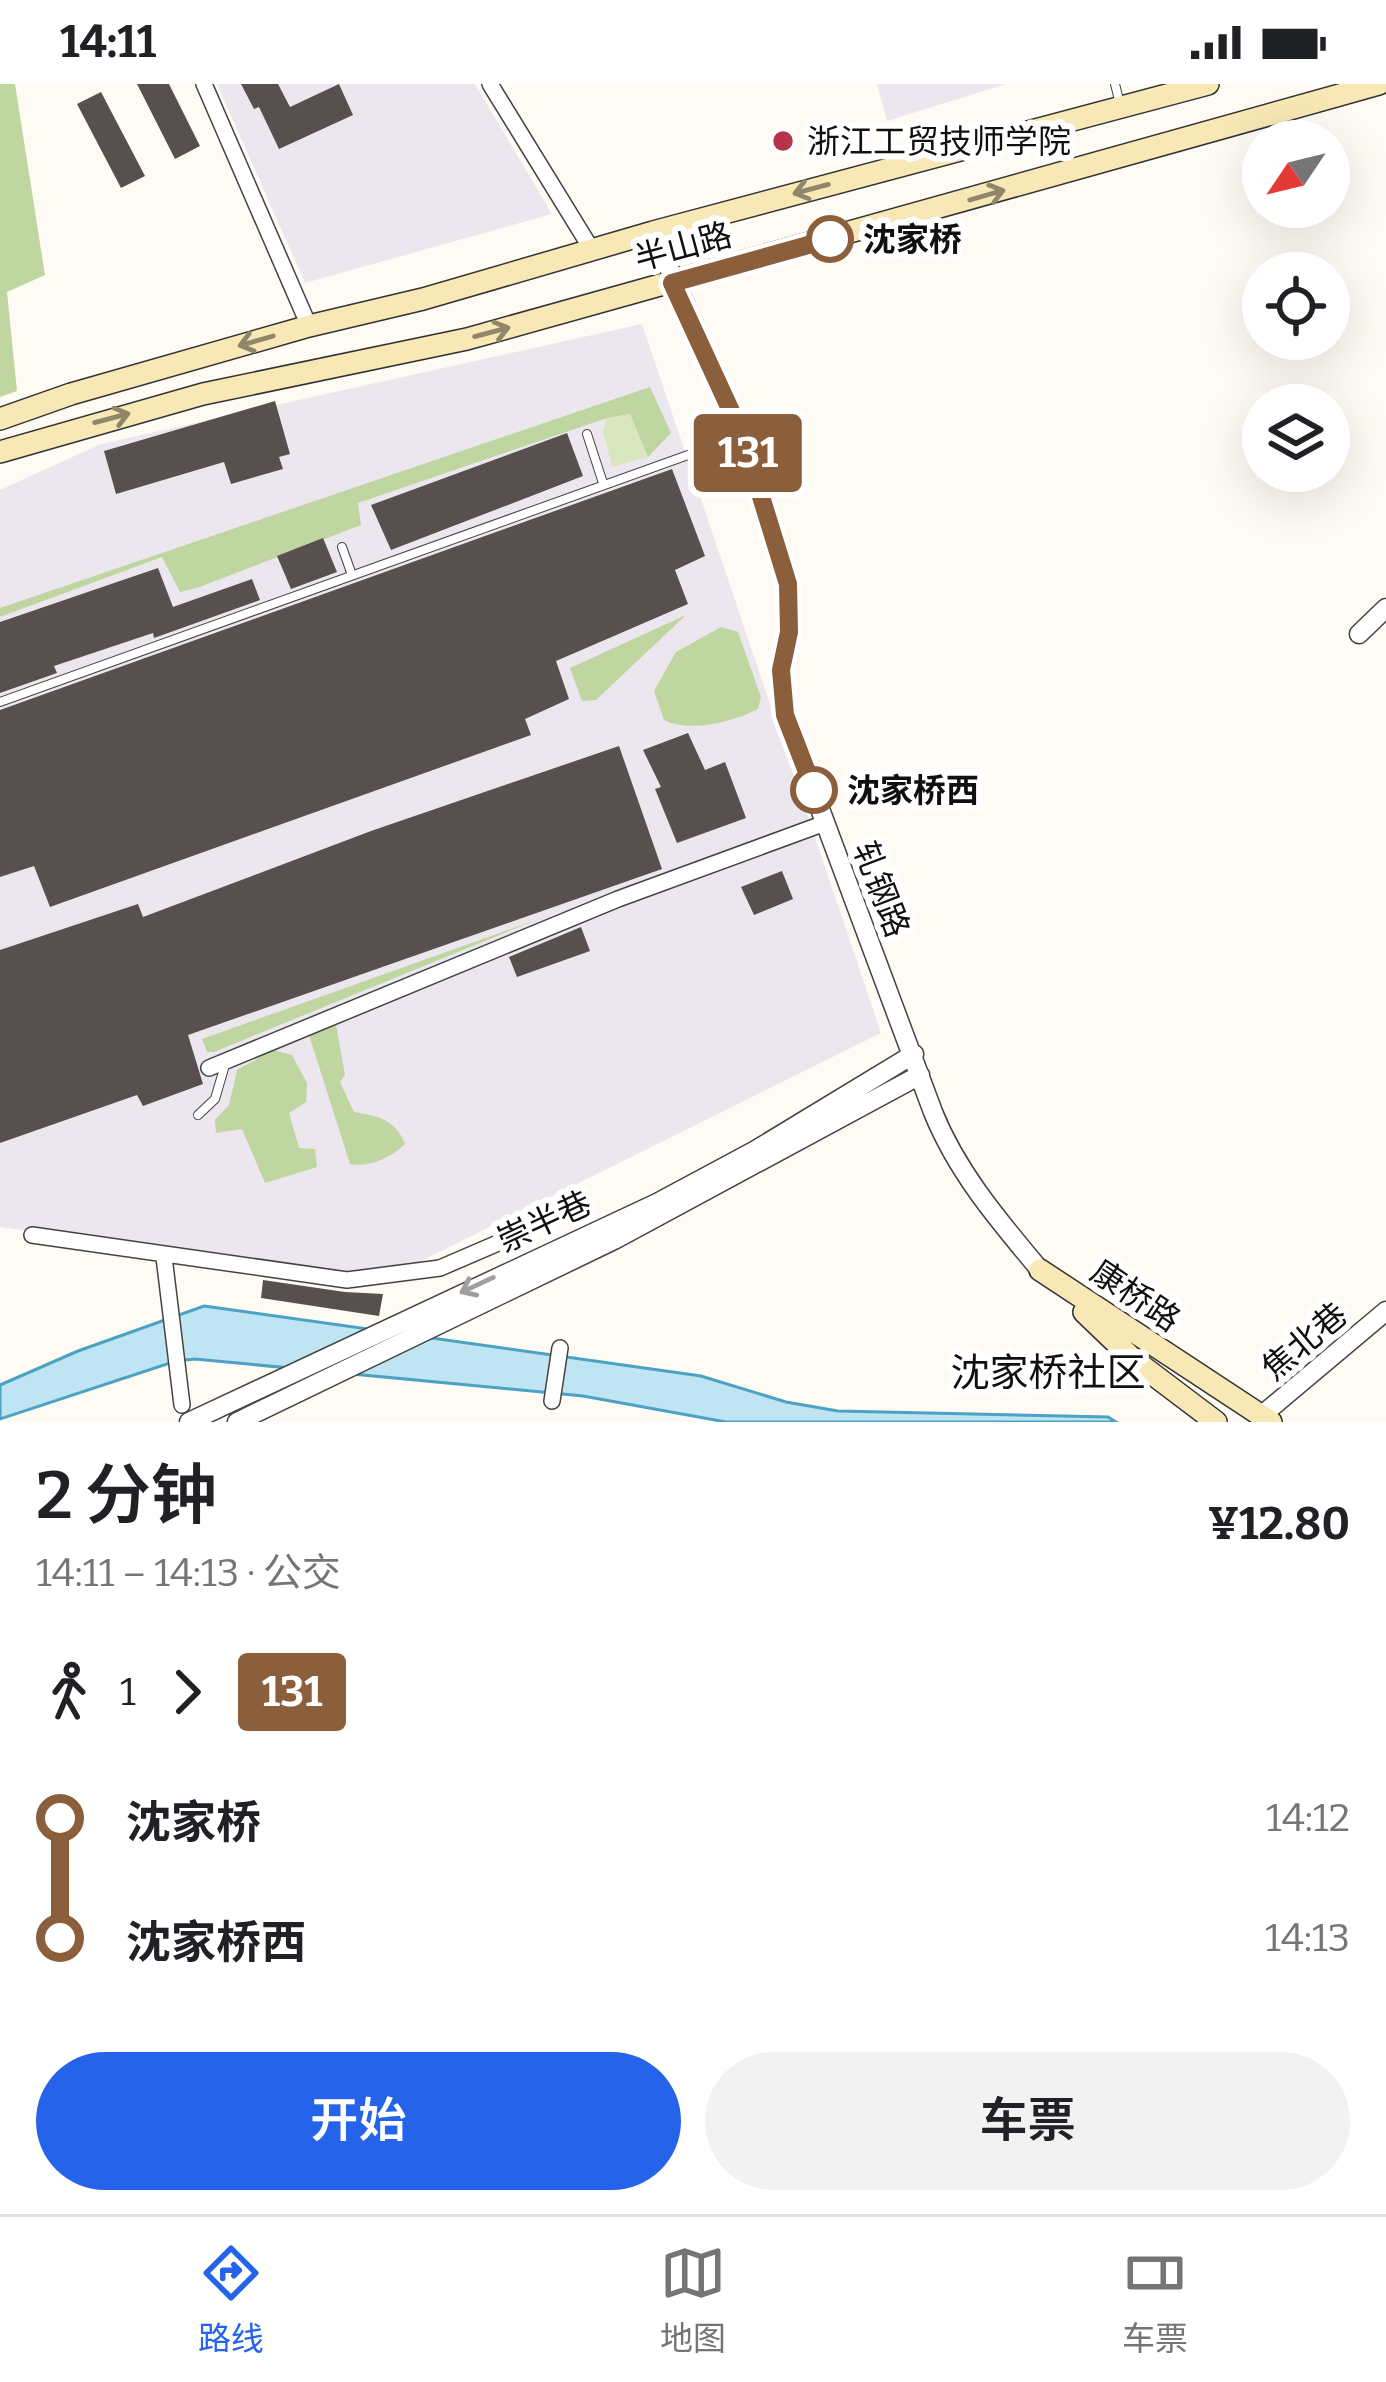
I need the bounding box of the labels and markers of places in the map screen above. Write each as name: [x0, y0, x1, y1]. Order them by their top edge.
place label: 浙江工贸技师学院: [807, 122, 1071, 162]
marker: 浙江工贸技师学院: [770, 128, 796, 154]
marker: 沈家桥: [808, 217, 852, 261]
place label: 沈家桥: [863, 220, 962, 260]
marker: 沈家桥西: [792, 768, 836, 812]
place label: 沈家桥西: [847, 771, 979, 811]

